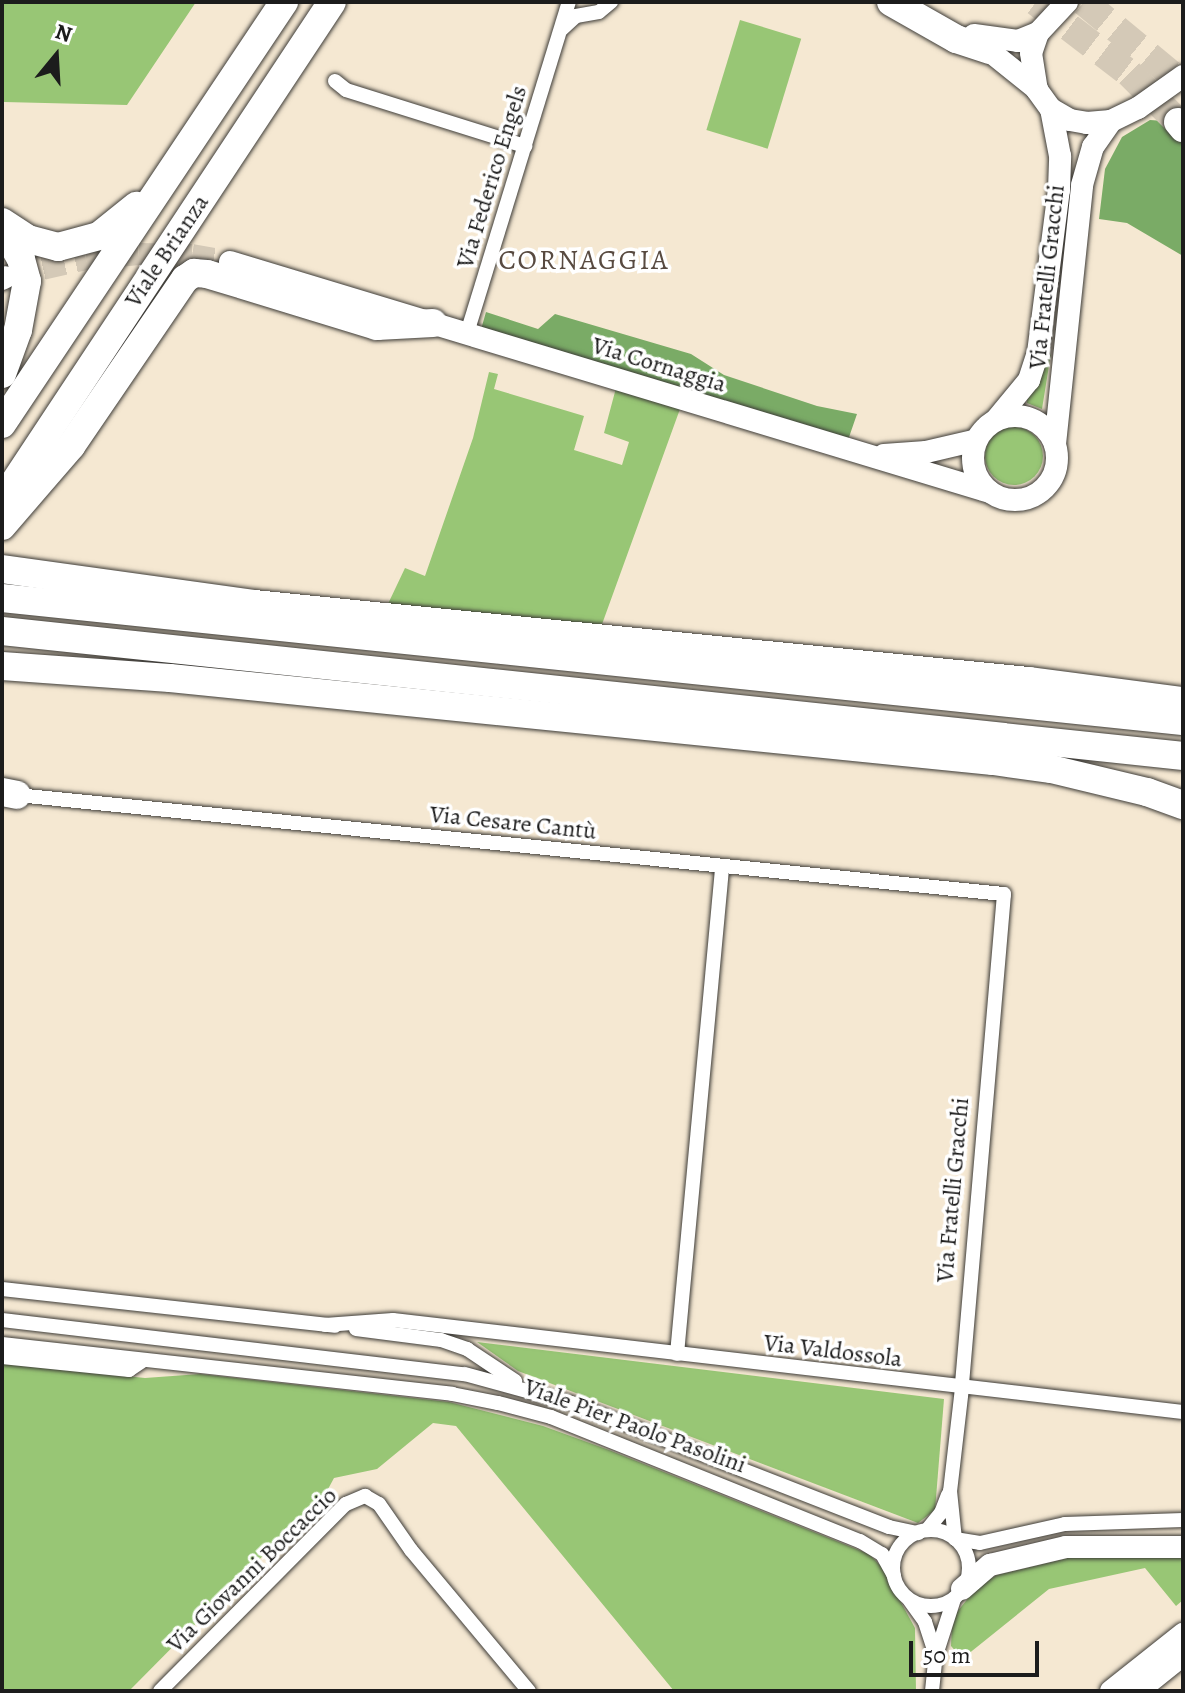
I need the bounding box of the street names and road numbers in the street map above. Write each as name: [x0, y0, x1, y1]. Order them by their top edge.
street label: Via Federico Engels: [451, 82, 533, 272]
street label: Via Fratelli Gracchi: [1023, 183, 1071, 371]
street label: Viale Brianza: [119, 189, 215, 313]
street label: Via Cornaggia: [589, 331, 729, 399]
street label: Via Cesare Cantù: [428, 800, 598, 846]
street label: Via Fratelli Gracchi: [931, 1096, 975, 1284]
street label: Via Valdossola: [762, 1328, 904, 1374]
street label: Viale Pier Paolo Pasolini: [520, 1372, 750, 1480]
street label: Via Giovanni Boccaccio: [161, 1481, 343, 1659]

